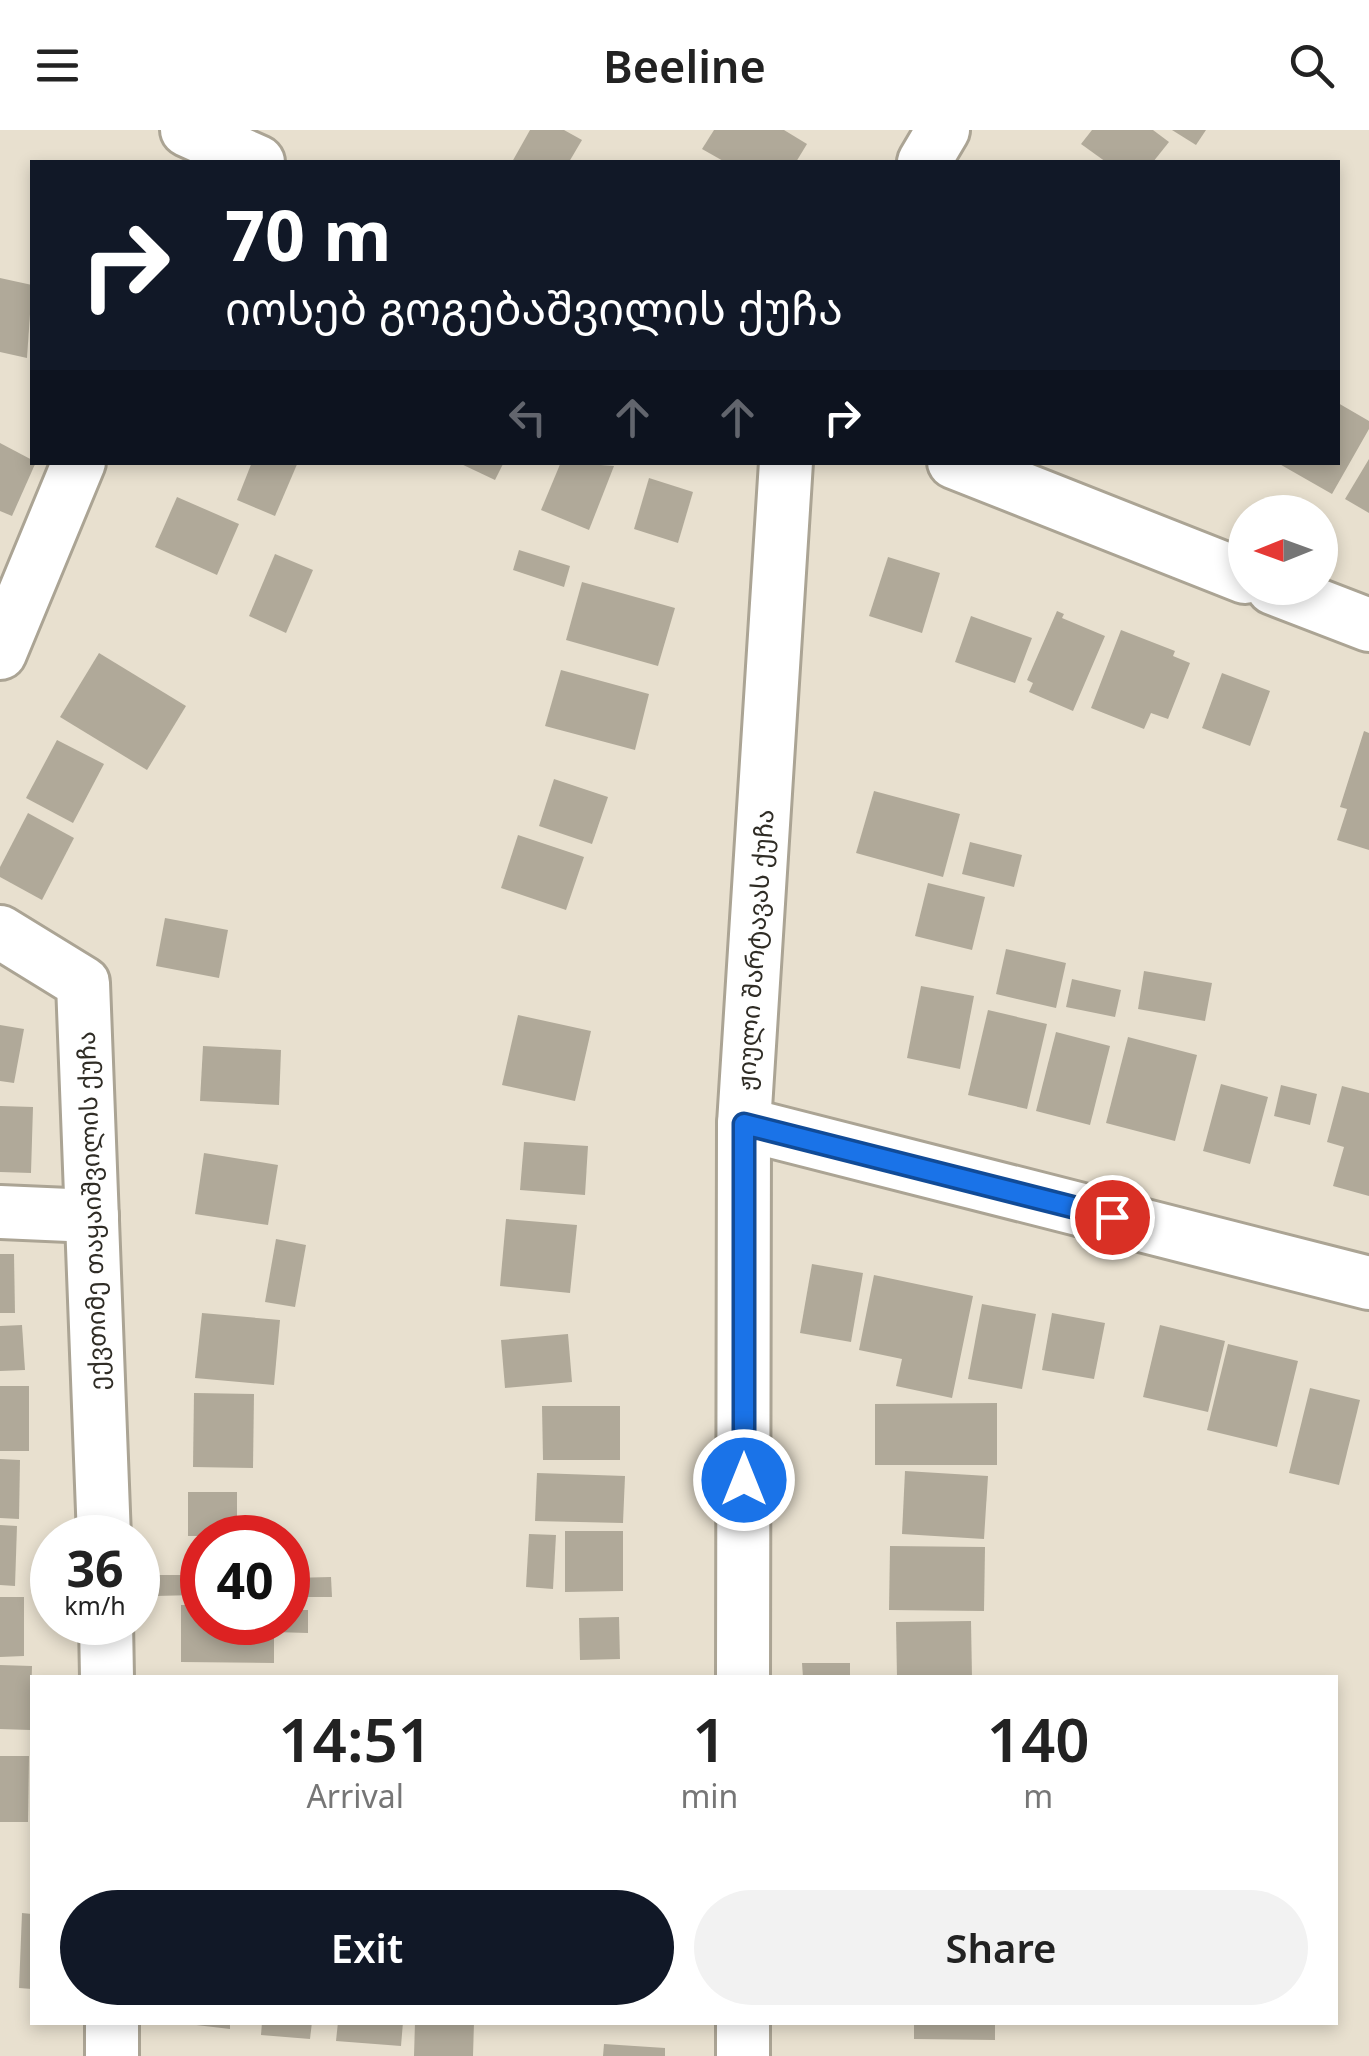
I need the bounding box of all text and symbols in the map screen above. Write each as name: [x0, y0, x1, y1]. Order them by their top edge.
text: Beeline: [603, 35, 766, 96]
icon: menu: [30, 38, 85, 93]
icon: search: [1284, 38, 1339, 93]
text: 70 m: [225, 186, 392, 282]
icon: right: [60, 200, 190, 330]
text: იოსებ გოგებაშვილის ქუჩა: [225, 277, 843, 338]
icon: left: [500, 390, 555, 445]
icon: ahead: [605, 390, 660, 445]
icon: ahead: [710, 390, 765, 445]
icon: right: [815, 390, 870, 445]
north arrow: [1228, 495, 1338, 605]
map controls: [1228, 495, 1338, 605]
street label: ჟიული შარტავას ქუჩა: [727, 808, 781, 1092]
street label: ექვთიმე თაყაიშვილის ქუჩა: [68, 1031, 114, 1391]
pin: [1070, 1175, 1155, 1260]
icon: arrive: [1085, 1190, 1140, 1245]
position arrow: [692, 1428, 796, 1532]
speed limit sign: 40: [180, 1515, 310, 1645]
text: 36: [66, 1534, 124, 1602]
text: km/h: [64, 1588, 126, 1622]
text: 14:51: [278, 1698, 432, 1780]
text: 1: [692, 1698, 727, 1780]
text: 140: [987, 1698, 1090, 1780]
text: Arrival: [306, 1774, 404, 1817]
text: min: [680, 1774, 738, 1817]
text: m: [1023, 1774, 1053, 1817]
button: Exit: [60, 1890, 674, 2005]
button: Share: [694, 1890, 1308, 2005]

